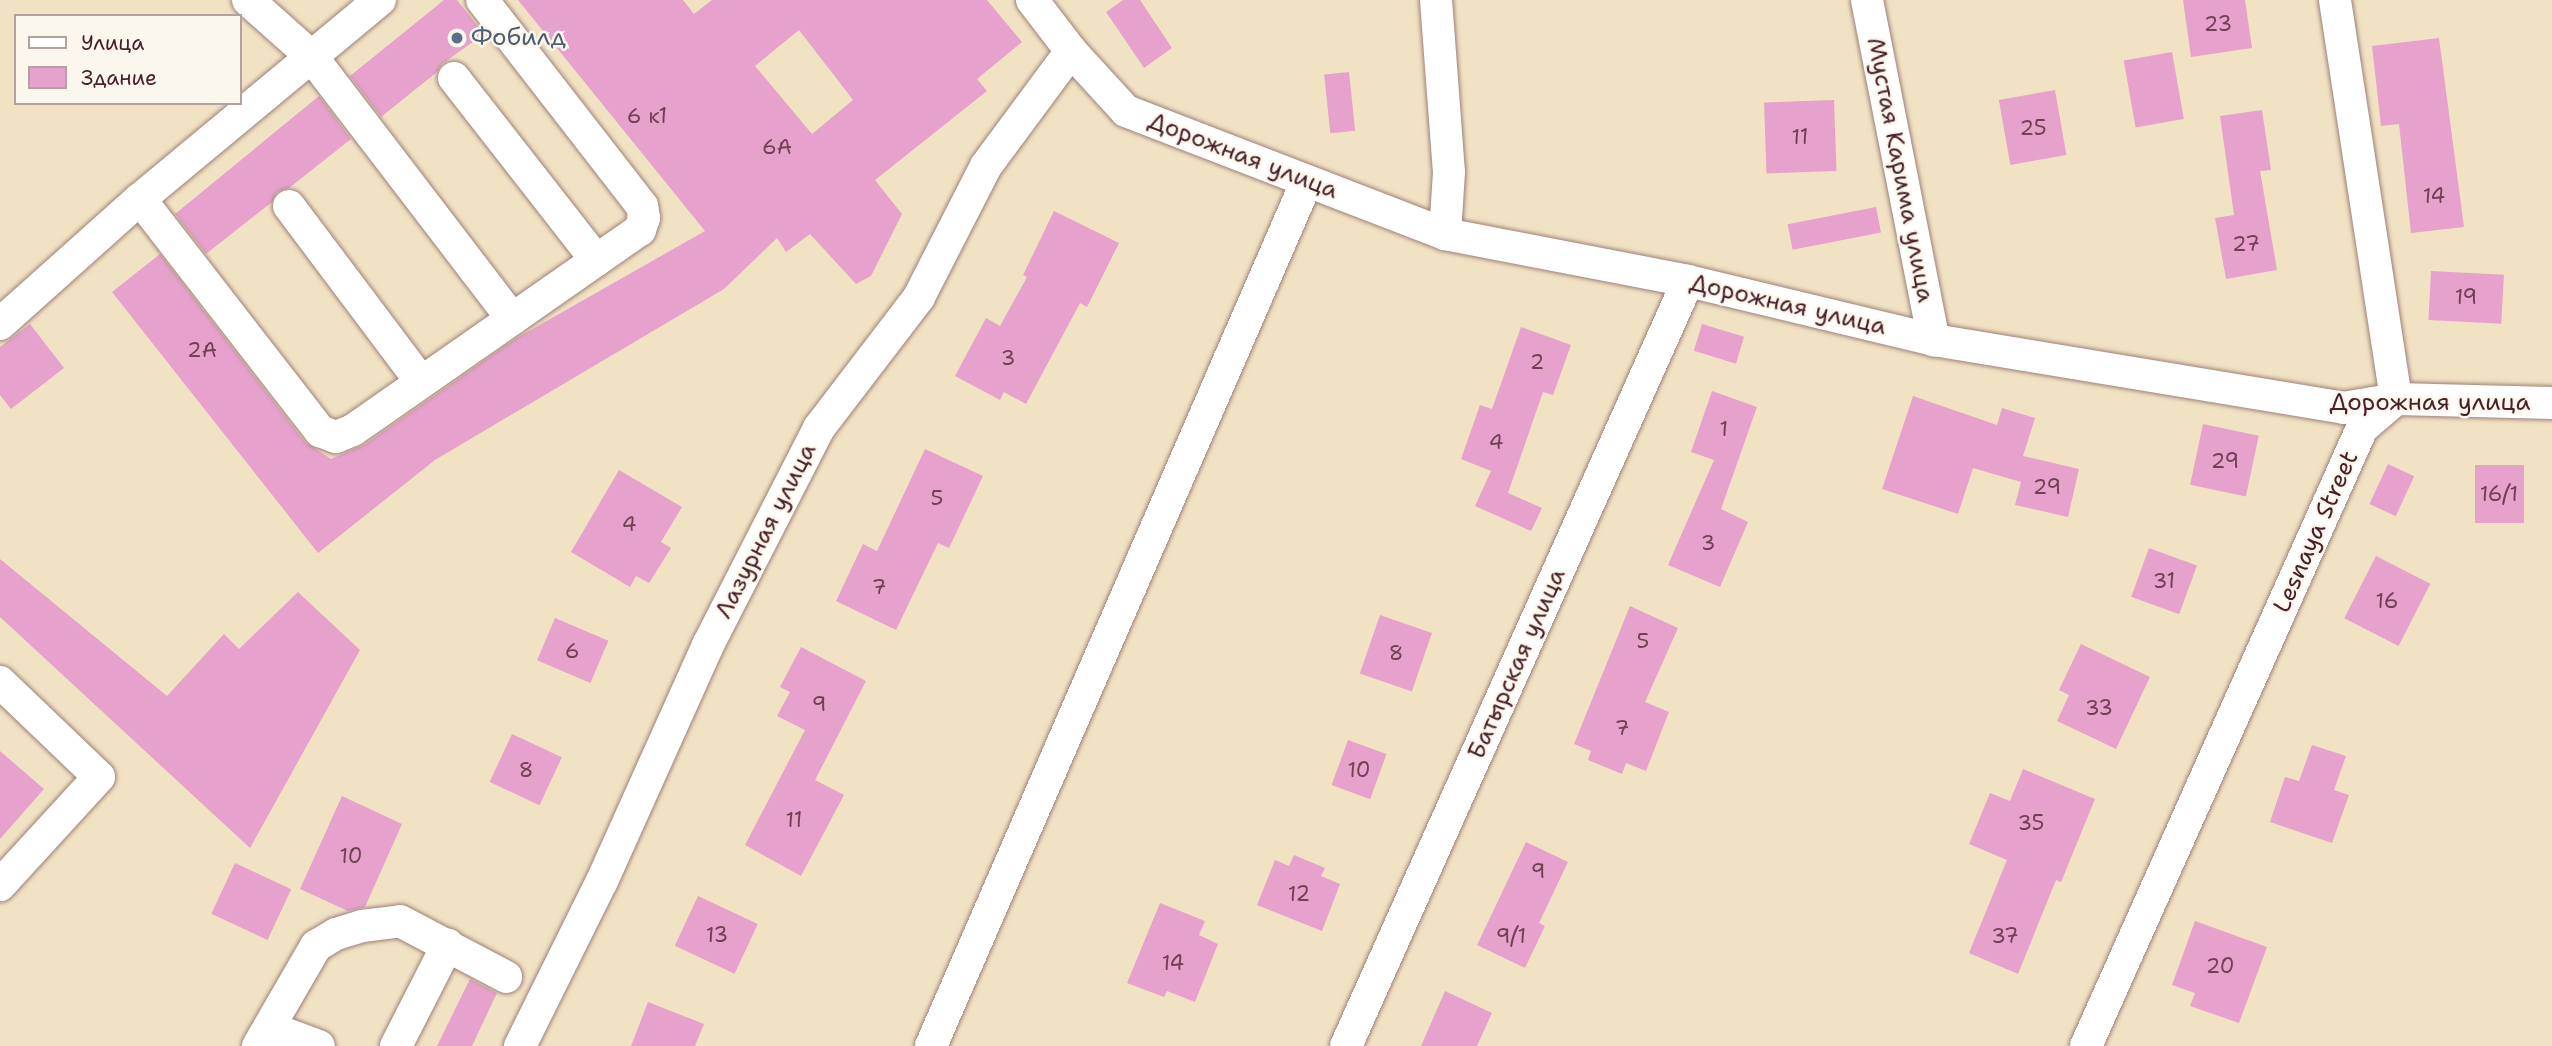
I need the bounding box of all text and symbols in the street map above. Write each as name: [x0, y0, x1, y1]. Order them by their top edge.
house number: 23: [2204, 11, 2232, 37]
legend: [14, 14, 242, 105]
place label: Фобилд: [471, 24, 566, 52]
text: Улица: [81, 29, 144, 57]
marker: Фобилд: [449, 30, 465, 46]
street label: Мустая Карима улица: [1860, 35, 1940, 305]
text: Здание: [81, 64, 157, 92]
house number: 6 к1: [627, 103, 667, 129]
street label: Дорожная улица: [1144, 107, 1342, 205]
house number: 25: [2019, 115, 2047, 141]
house number: 11: [1792, 124, 1808, 150]
house number: 6А: [762, 134, 792, 160]
house number: 14: [2423, 183, 2445, 209]
house number: 27: [2232, 231, 2260, 257]
street label: Дорожная улица: [1687, 268, 1889, 342]
house number: 19: [2455, 284, 2477, 310]
house number: 2А: [187, 337, 217, 363]
house number: 3: [1001, 345, 1015, 371]
house number: 2: [1530, 349, 1544, 375]
street label: Дорожная улица: [2330, 389, 2530, 417]
house number: 1: [1720, 416, 1728, 442]
house number: 4: [1489, 429, 1503, 455]
street label: Лазурная улица: [709, 439, 823, 623]
street label: Lesnaya Street: [2267, 447, 2365, 617]
house number: 29: [2211, 448, 2239, 474]
house number: 29: [2033, 474, 2061, 500]
house number: 16/1: [2480, 481, 2518, 507]
house number: 5: [931, 485, 943, 511]
house number: 4: [622, 511, 636, 537]
house number: 3: [1701, 530, 1715, 556]
street label: Батырская улица: [1462, 564, 1572, 764]
house number: 31: [2153, 568, 2175, 594]
house number: 7: [872, 574, 886, 600]
house number: 16: [2376, 588, 2398, 614]
house number: 5: [1637, 628, 1649, 654]
house number: 6: [565, 638, 579, 664]
house number: 8: [1389, 640, 1403, 666]
house number: 9: [812, 691, 826, 717]
house number: 33: [2085, 695, 2113, 721]
house number: 7: [1615, 715, 1629, 741]
house number: 8: [519, 757, 533, 783]
house number: 10: [1348, 757, 1370, 783]
house number: 11: [786, 807, 802, 833]
house number: 35: [2018, 810, 2044, 836]
house number: 10: [340, 843, 362, 869]
house number: 9: [1531, 858, 1545, 884]
house number: 12: [1288, 881, 1310, 907]
house number: 13: [706, 922, 728, 948]
house number: 9/1: [1496, 923, 1526, 949]
house number: 37: [1991, 923, 2019, 949]
house number: 14: [1162, 950, 1184, 976]
house number: 20: [2206, 953, 2234, 979]

